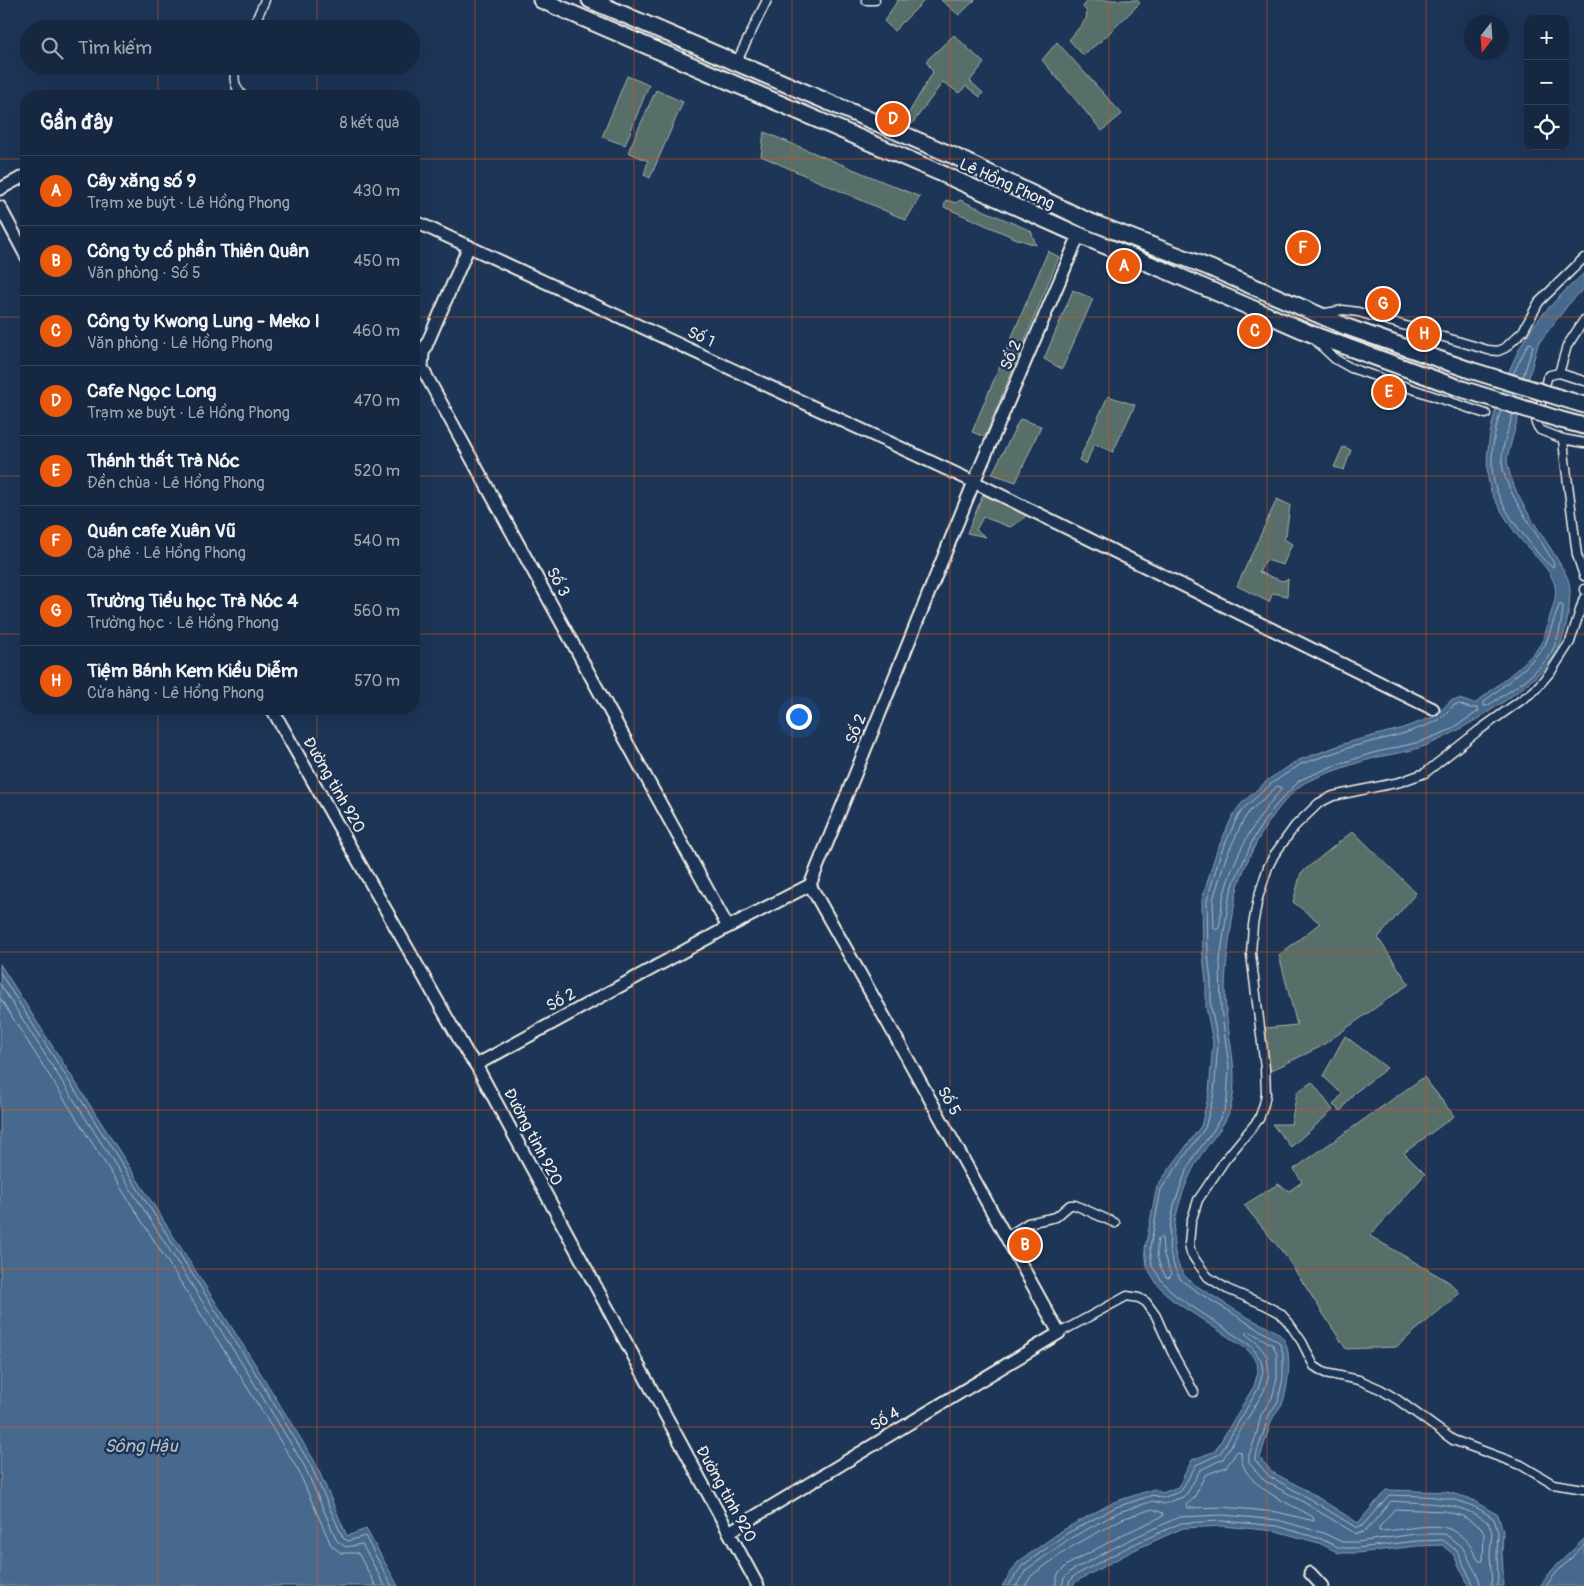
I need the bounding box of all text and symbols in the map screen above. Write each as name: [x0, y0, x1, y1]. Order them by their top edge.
north arrow: [1464, 15, 1509, 60]
map controls: [1524, 15, 1569, 150]
button: +: [1524, 15, 1569, 60]
search box: [20, 20, 420, 75]
icon: search: [38, 34, 66, 62]
text: Tìm kiếm: [78, 36, 152, 60]
button: −: [1524, 60, 1569, 105]
pin: D: [877, 100, 909, 138]
button: locate: [1524, 105, 1569, 150]
text: Gần đây: [40, 109, 113, 136]
text: 8 kết quả: [340, 113, 400, 133]
street label: Lê Hồng Phong: [956, 154, 1058, 214]
text: Cây xăng số 9: [87, 169, 196, 193]
text: A: [51, 181, 61, 201]
text: 430 m: [353, 181, 400, 201]
text: Trạm xe buýt · Lê Hồng Phong: [87, 193, 290, 213]
pin: F: [1287, 229, 1319, 267]
text: Công ty cổ phần Thiên Quân: [87, 239, 309, 263]
pin: A: [1108, 247, 1140, 285]
text: B: [51, 251, 61, 271]
text: 450 m: [353, 251, 400, 271]
text: Văn phòng · Số 5: [87, 263, 201, 283]
pin: G: [1367, 285, 1399, 323]
text: Công ty Kwong Lung - Meko I: [87, 309, 320, 333]
pin: C: [1239, 312, 1271, 350]
pin: H: [1408, 315, 1440, 353]
text: C: [51, 321, 61, 341]
text: 460 m: [353, 321, 400, 341]
street label: Số 1: [684, 322, 718, 352]
text: Văn phòng · Lê Hồng Phong: [87, 333, 273, 353]
street label: Số 2: [996, 337, 1026, 373]
pin: E: [1373, 373, 1405, 411]
text: Cafe Ngọc Long: [87, 379, 216, 403]
text: D: [51, 391, 61, 411]
text: 470 m: [354, 391, 400, 411]
text: Trạm xe buýt · Lê Hồng Phong: [87, 403, 290, 423]
text: Thánh thất Trà Nóc: [87, 449, 240, 473]
text: E: [52, 461, 60, 481]
text: 520 m: [354, 461, 400, 481]
text: Đền chùa · Lê Hồng Phong: [87, 473, 265, 493]
text: Quán cafe Xuân Vũ: [87, 519, 236, 543]
text: F: [51, 531, 61, 551]
text: 540 m: [353, 531, 400, 551]
text: Cà phê · Lê Hồng Phong: [87, 543, 246, 563]
street label: Số 3: [542, 564, 574, 600]
text: Trường Tiểu học Trà Nóc 4: [87, 589, 298, 613]
text: G: [51, 601, 61, 621]
text: 560 m: [353, 601, 400, 621]
text: Trường học · Lê Hồng Phong: [87, 613, 279, 633]
text: Tiệm Bánh Kem Kiều Diễm: [87, 659, 298, 683]
text: H: [51, 671, 61, 691]
text: 570 m: [354, 671, 400, 691]
text: Cửa hàng · Lê Hồng Phong: [87, 683, 264, 703]
your location: [786, 704, 812, 730]
street label: Số 2: [841, 711, 871, 747]
street label: Đường tỉnh 920: [299, 734, 369, 836]
street label: Số 2: [543, 984, 579, 1016]
street label: Số 5: [933, 1083, 965, 1119]
street label: Đường tỉnh 920: [499, 1085, 567, 1189]
pin: B: [1009, 1226, 1041, 1264]
street label: Số 4: [867, 1402, 903, 1436]
water label: Sông Hậu: [104, 1435, 179, 1458]
street label: Đường tỉnh 920: [691, 1442, 761, 1546]

